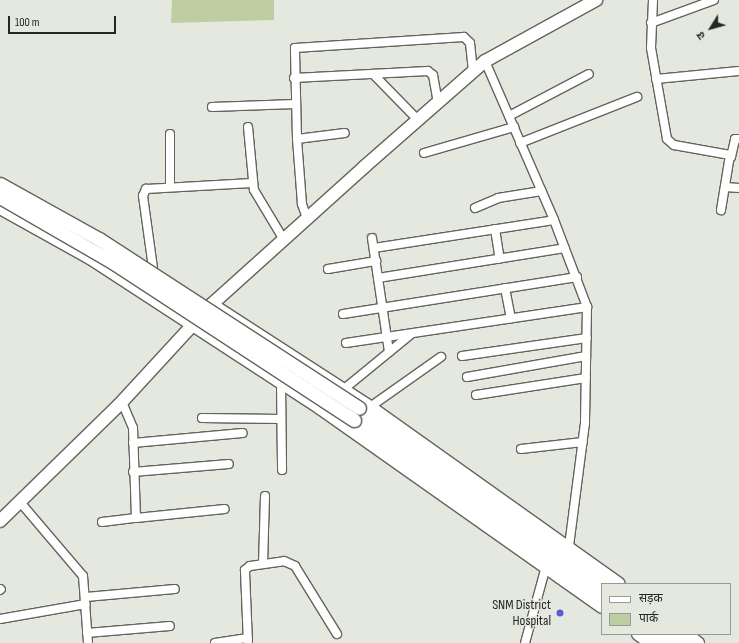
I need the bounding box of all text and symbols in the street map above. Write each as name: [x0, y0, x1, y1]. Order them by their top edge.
scale bar: [10, 8, 118, 34]
north arrow: [691, 8, 731, 48]
text: 100 m: [15, 15, 40, 30]
text: उ: [694, 29, 708, 42]
legend: [601, 583, 731, 635]
text: सड़क: [639, 591, 663, 606]
place label: SNM District Hospital: [492, 597, 551, 630]
marker: SNM District Hospital: [554, 607, 566, 619]
text: पार्क: [639, 611, 658, 626]

